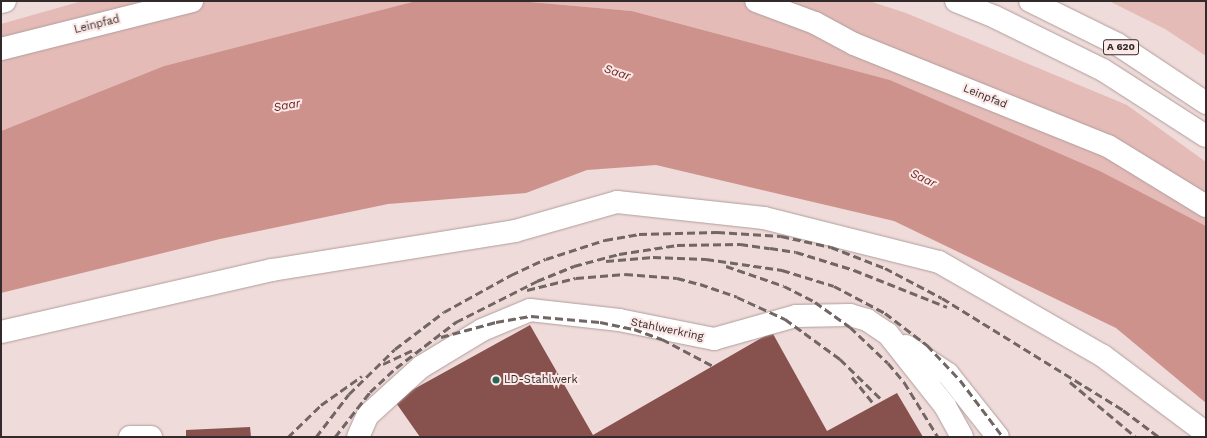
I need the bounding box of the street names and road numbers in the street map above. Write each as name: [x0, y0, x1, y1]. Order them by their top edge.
street label: Leinpfad: [73, 13, 121, 37]
road number: A 620: [1102, 39, 1140, 55]
street label: Leinpfad: [961, 82, 1009, 112]
street label: Stahlwerkring: [629, 316, 705, 344]

